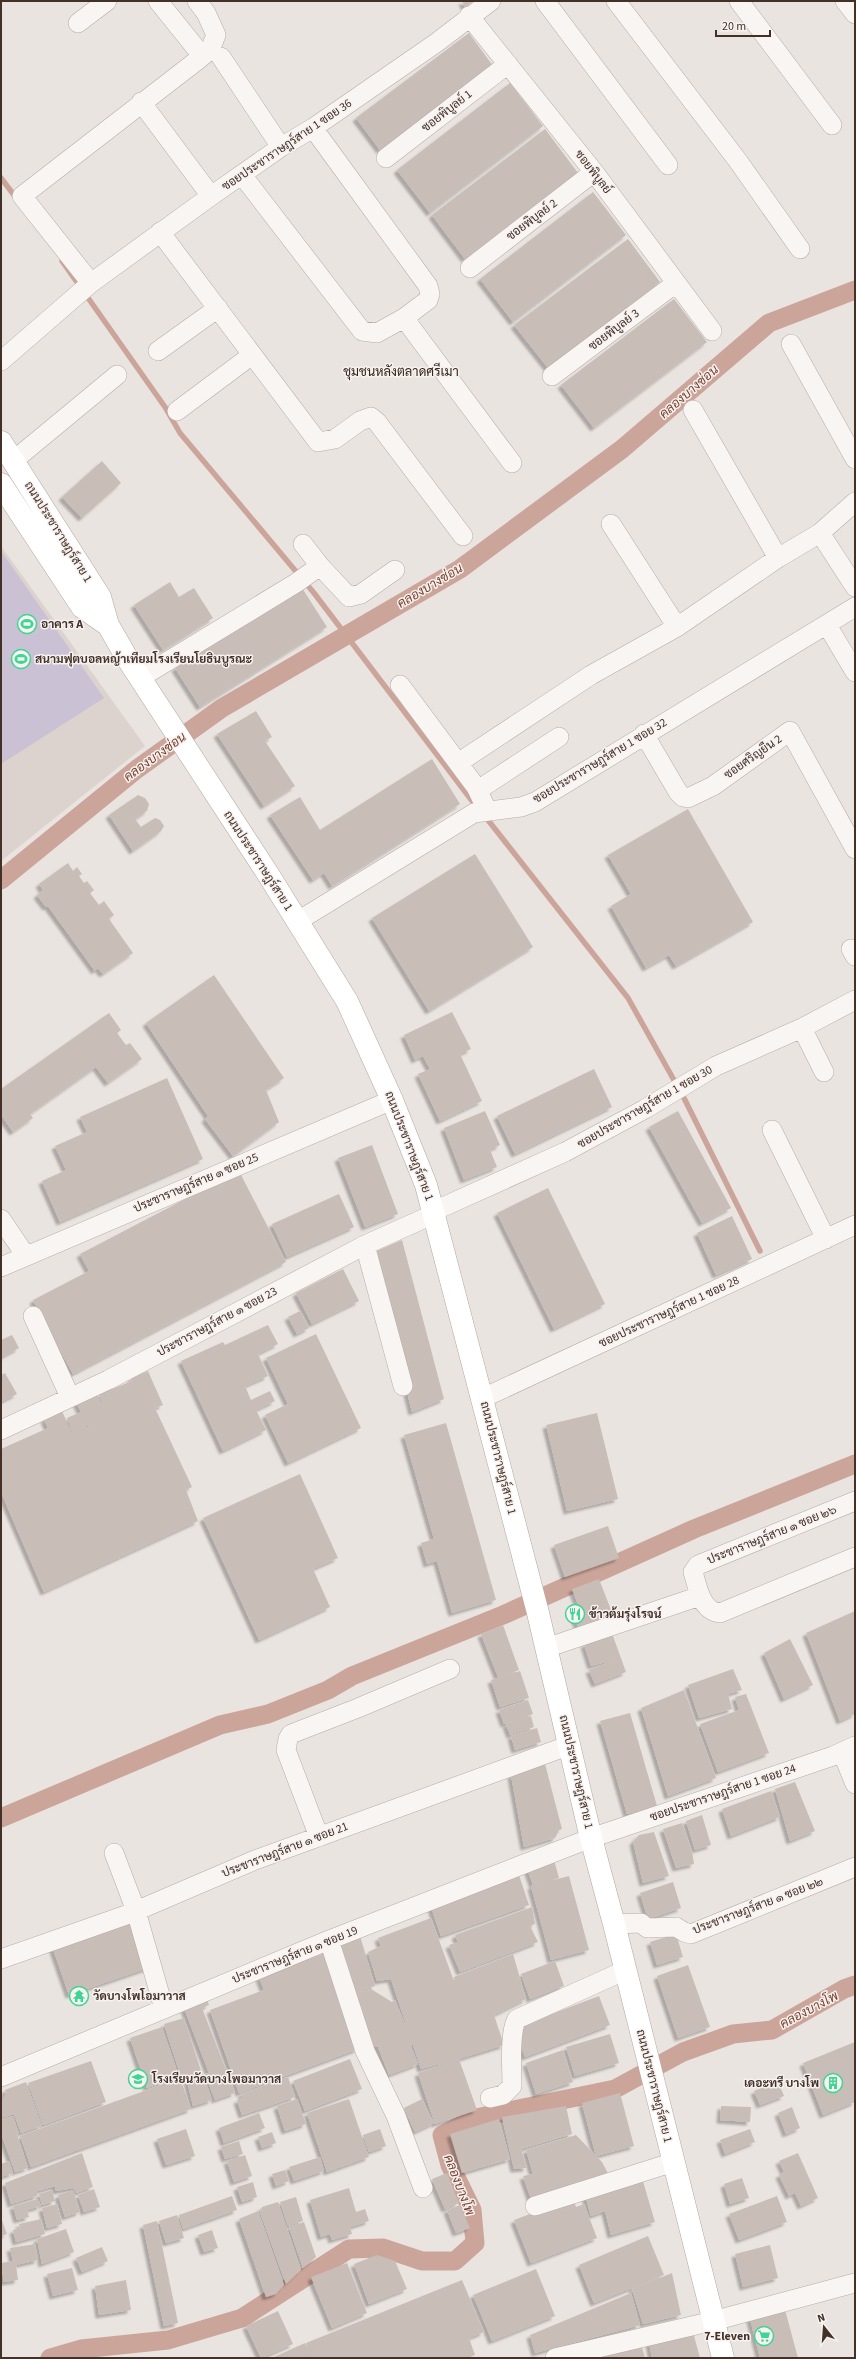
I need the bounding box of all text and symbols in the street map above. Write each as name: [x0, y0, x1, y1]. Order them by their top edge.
scale bar: [716, 12, 770, 38]
text: 20 m: [722, 18, 746, 35]
street label: ซอยพิบูลย์ 1: [418, 86, 476, 136]
street label: ซอยประชาราษฎร์สาย 1 ซอย 36: [219, 95, 355, 195]
street label: ซอยพิบูลย์: [570, 146, 616, 198]
street label: ซอยพิบูลย์ 2: [503, 195, 561, 245]
street label: ซอยพิบูลย์ 3: [585, 305, 643, 355]
water label: คลองบางซ่อน: [655, 361, 723, 423]
district label: ชุมชนหลังตลาดศรีเมา: [343, 362, 459, 381]
street label: ถนนประชาราษฎร์สาย 1: [20, 478, 96, 586]
water label: คลองบางซ่อน: [394, 559, 467, 613]
sports icon: อาคาร A: [16, 613, 38, 635]
place label: อาคาร A: [41, 616, 83, 633]
sports icon: สนามฟุตบอลหญ้าเทียมโรงเรียนโยธินบูรณะ: [10, 648, 32, 670]
place label: สนามฟุตบอลหญ้าเทียมโรงเรียนโยธินบูรณะ: [35, 651, 253, 668]
street label: ซอยประชาราษฎร์สาย 1 ซอย 32: [530, 714, 670, 808]
water label: คลองบางซ่อน: [120, 728, 191, 786]
street label: ซอยศริญยืน 2: [721, 731, 785, 783]
street label: ถนนประชาราษฎร์สาย 1: [219, 808, 297, 914]
street label: ซอยประชาราษฎร์สาย 1 ซอย 30: [574, 1061, 716, 1153]
street label: ถนนประชาราษฎร์สาย 1: [380, 1089, 438, 1203]
street label: ประชาราษฎร์สาย ๑ ซอย 25: [131, 1149, 261, 1217]
street label: ซอยประชาราษฎร์สาย 1 ซอย 28: [596, 1272, 742, 1352]
street label: ประชาราษฎร์สาย ๑ ซอย 23: [154, 1283, 280, 1361]
street label: ถนนประชาราษฎร์สาย 1: [476, 1399, 520, 1517]
street label: ประชาราษฎร์สาย ๑ ซอย ๒๖: [705, 1501, 839, 1569]
restaurant icon: ข้าวต้มรุ่งโรจน์: [564, 1603, 586, 1625]
place label: ข้าวต้มรุ่งโรจน์: [589, 1606, 662, 1623]
street label: ถนนประชาราษฎร์สาย 1: [555, 1713, 597, 1831]
street label: ซอยประชาราษฎร์สาย 1 ซอย 24: [648, 1760, 798, 1826]
street label: ประชาราษฎร์สาย ๑ ซอย 21: [219, 1818, 351, 1882]
street label: ประชาราษฎร์สาย ๑ ซอย ๒๒: [690, 1873, 826, 1939]
street label: ประชาราษฎร์สาย ๑ ซอย 19: [230, 1922, 360, 1988]
temple icon: วัดบางโพโอมาวาส: [68, 1985, 90, 2007]
water label: คลองบางโพ: [777, 1987, 842, 2033]
place label: วัดบางโพโอมาวาส: [93, 1988, 186, 2005]
street label: ถนนประชาราษฎร์สาย 1: [632, 2027, 676, 2145]
school or university icon: โรงเรียนวัดบางโพอมาวาส: [127, 2068, 149, 2090]
place label: โรงเรียนวัดบางโพอมาวาส: [151, 2071, 281, 2088]
building icon: เดอะทรี บางโพ: [822, 2072, 844, 2094]
place label: เดอะทรี บางโพ: [744, 2075, 819, 2092]
water label: คลองบางโพ: [439, 2152, 479, 2219]
north arrow: [804, 2307, 844, 2347]
text: N: [816, 2310, 827, 2326]
supermarket icon: 7-Eleven: [753, 2325, 775, 2347]
place label: 7-Eleven: [704, 2328, 750, 2345]

